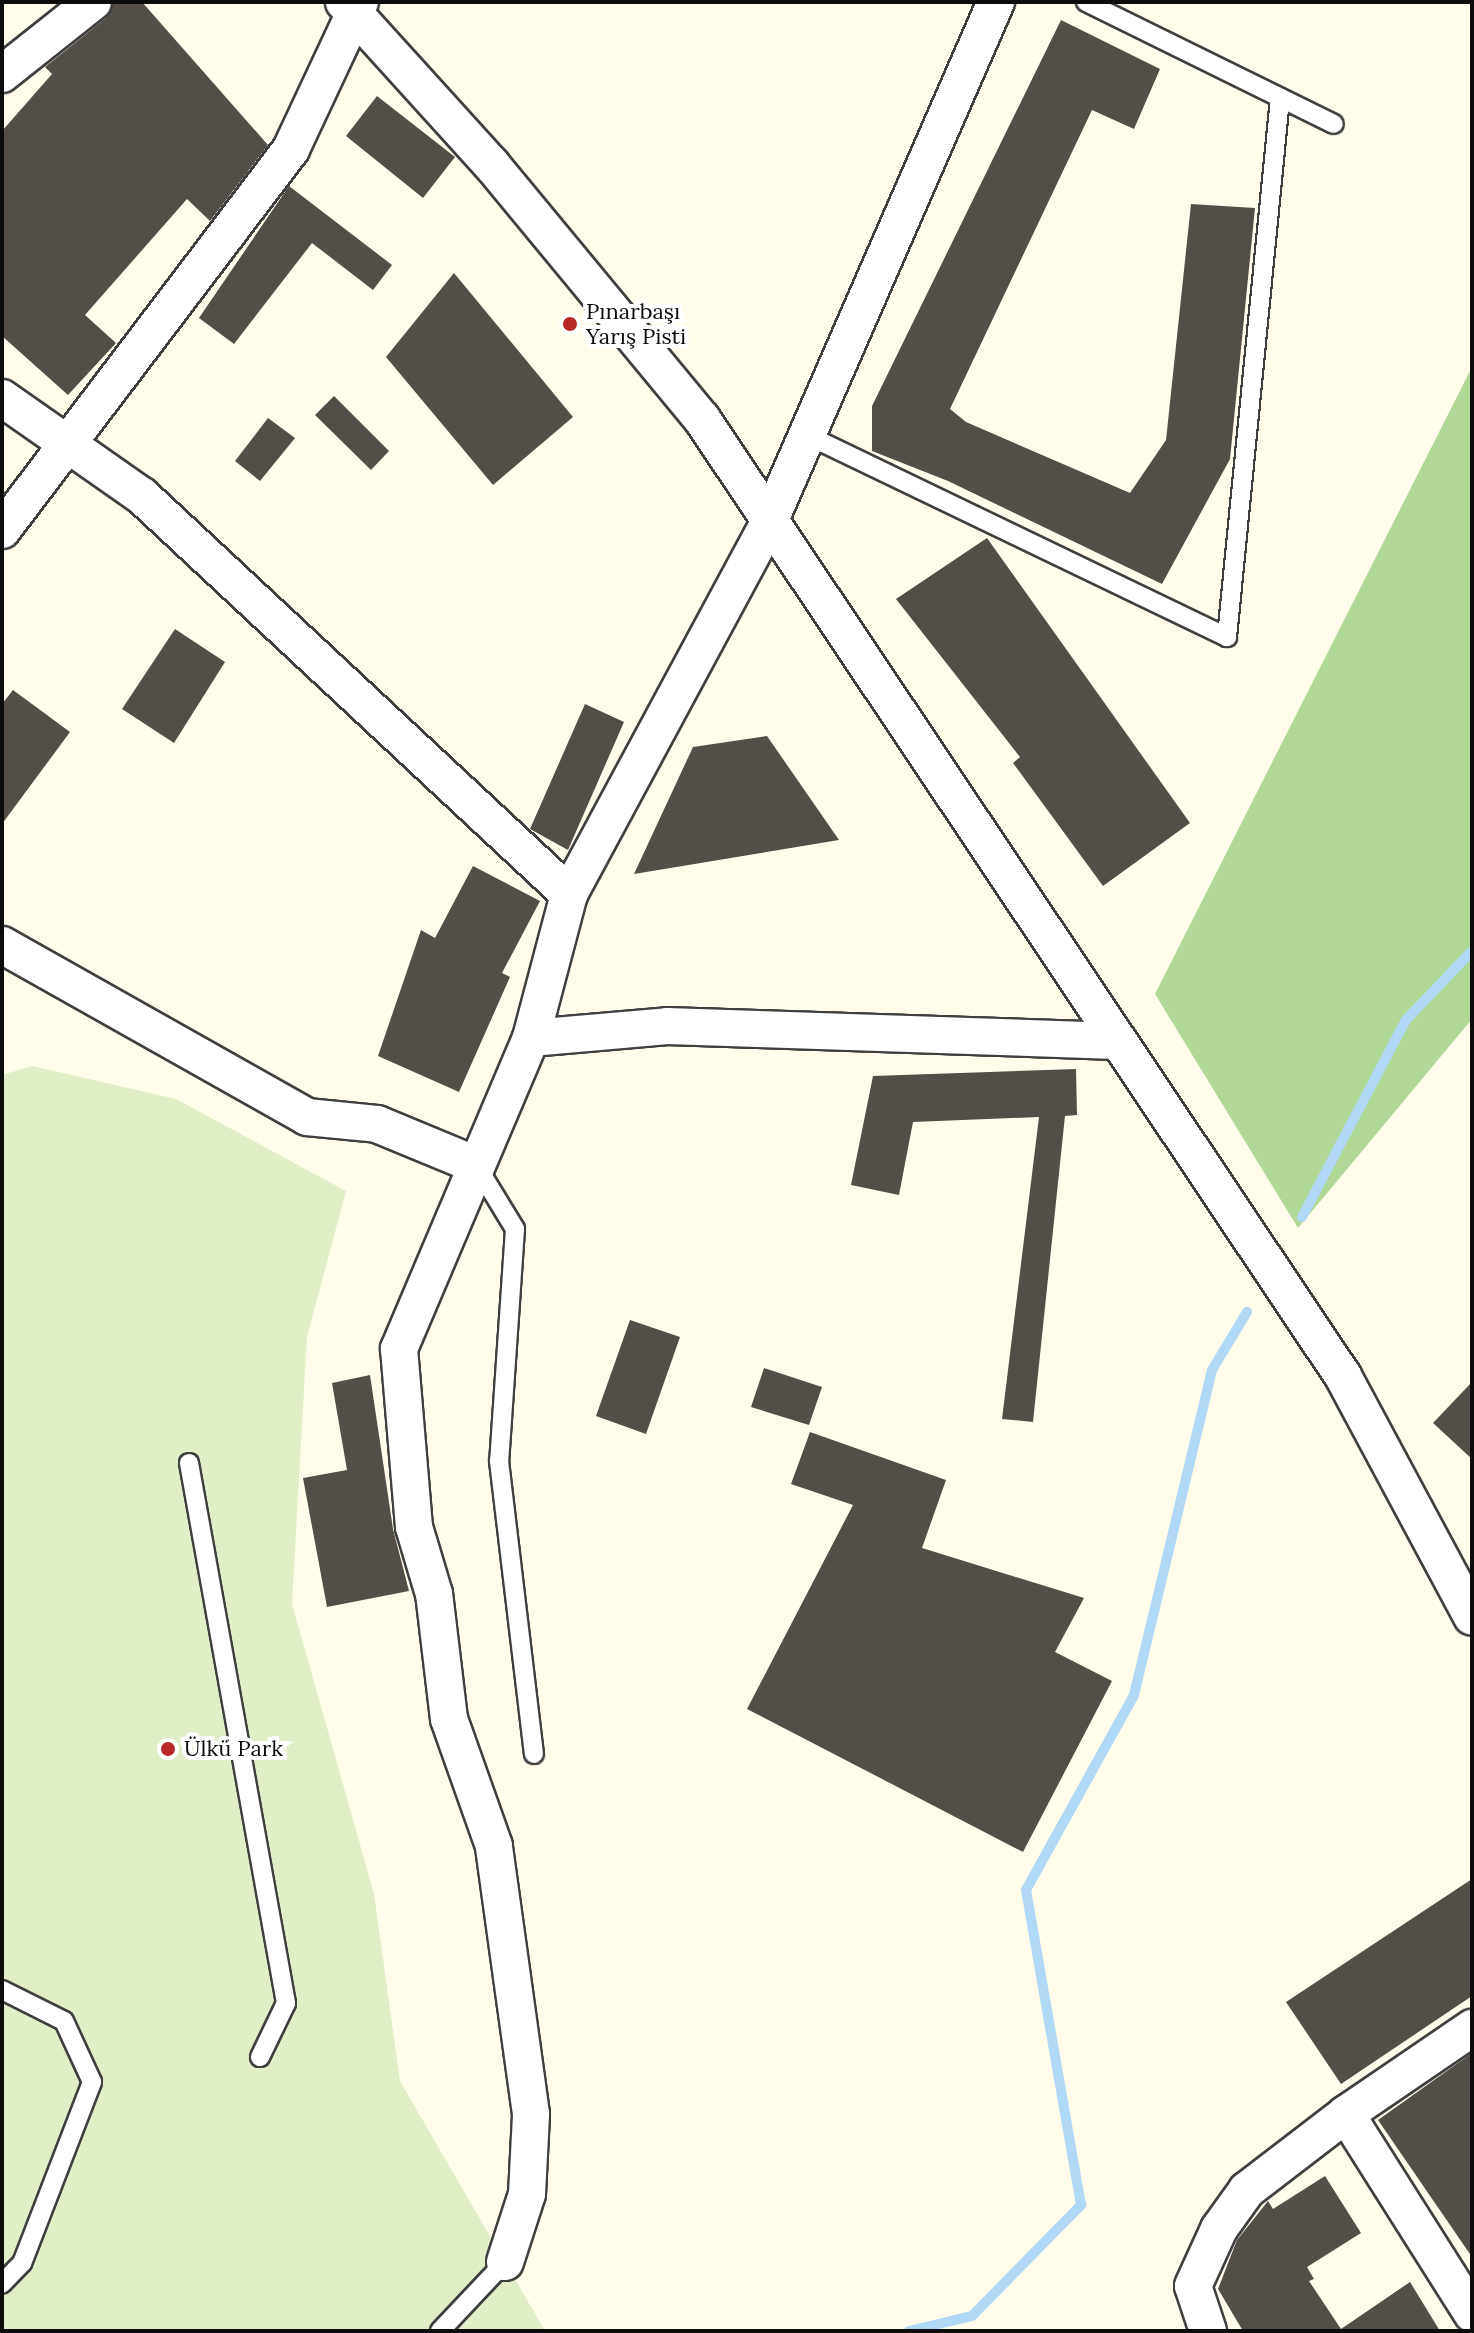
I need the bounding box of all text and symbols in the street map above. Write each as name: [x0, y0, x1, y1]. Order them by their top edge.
place label: Pınarbaşı Yarış Pisti: [586, 298, 686, 350]
marker: Pınarbaşı Yarış Pisti: [561, 315, 579, 333]
place label: Ülkü Park: [184, 1736, 283, 1762]
marker: Ülkü Park: [159, 1740, 177, 1758]

